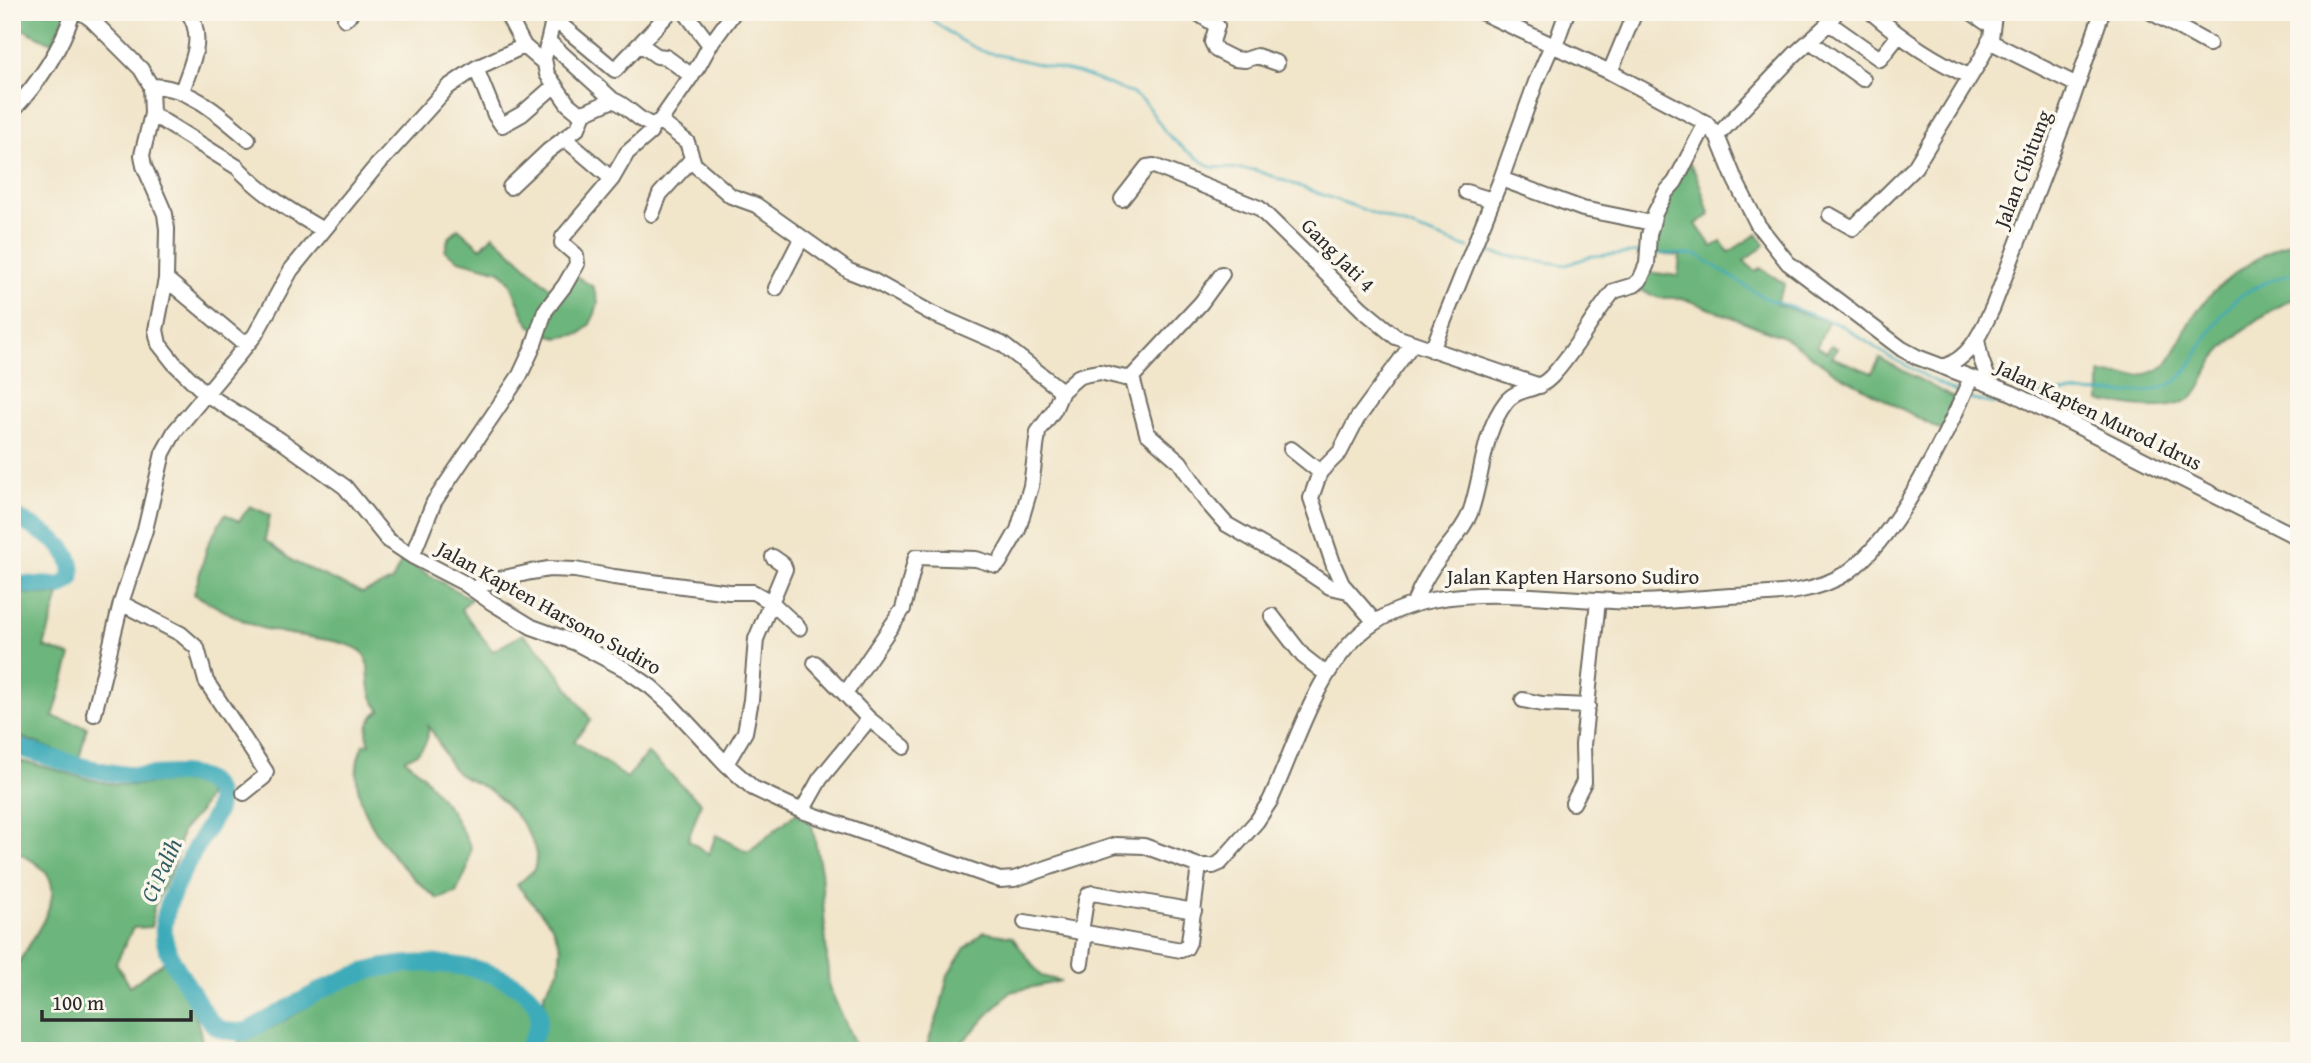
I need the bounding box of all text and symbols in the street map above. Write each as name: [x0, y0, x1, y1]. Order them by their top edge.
street label: Jalan Cibitung: [1985, 105, 2059, 235]
street label: Gang Jati 4: [1294, 211, 1382, 299]
street label: Jalan Kapten Murod Idrus: [1988, 350, 2207, 478]
street label: Jalan Kapten Harsono Sudiro: [429, 531, 667, 682]
street label: Jalan Kapten Harsono Sudiro: [1444, 561, 1699, 592]
water label: Ci Palih: [131, 832, 190, 907]
scale bar: [42, 979, 191, 1023]
text: 100 m: [52, 987, 104, 1018]

